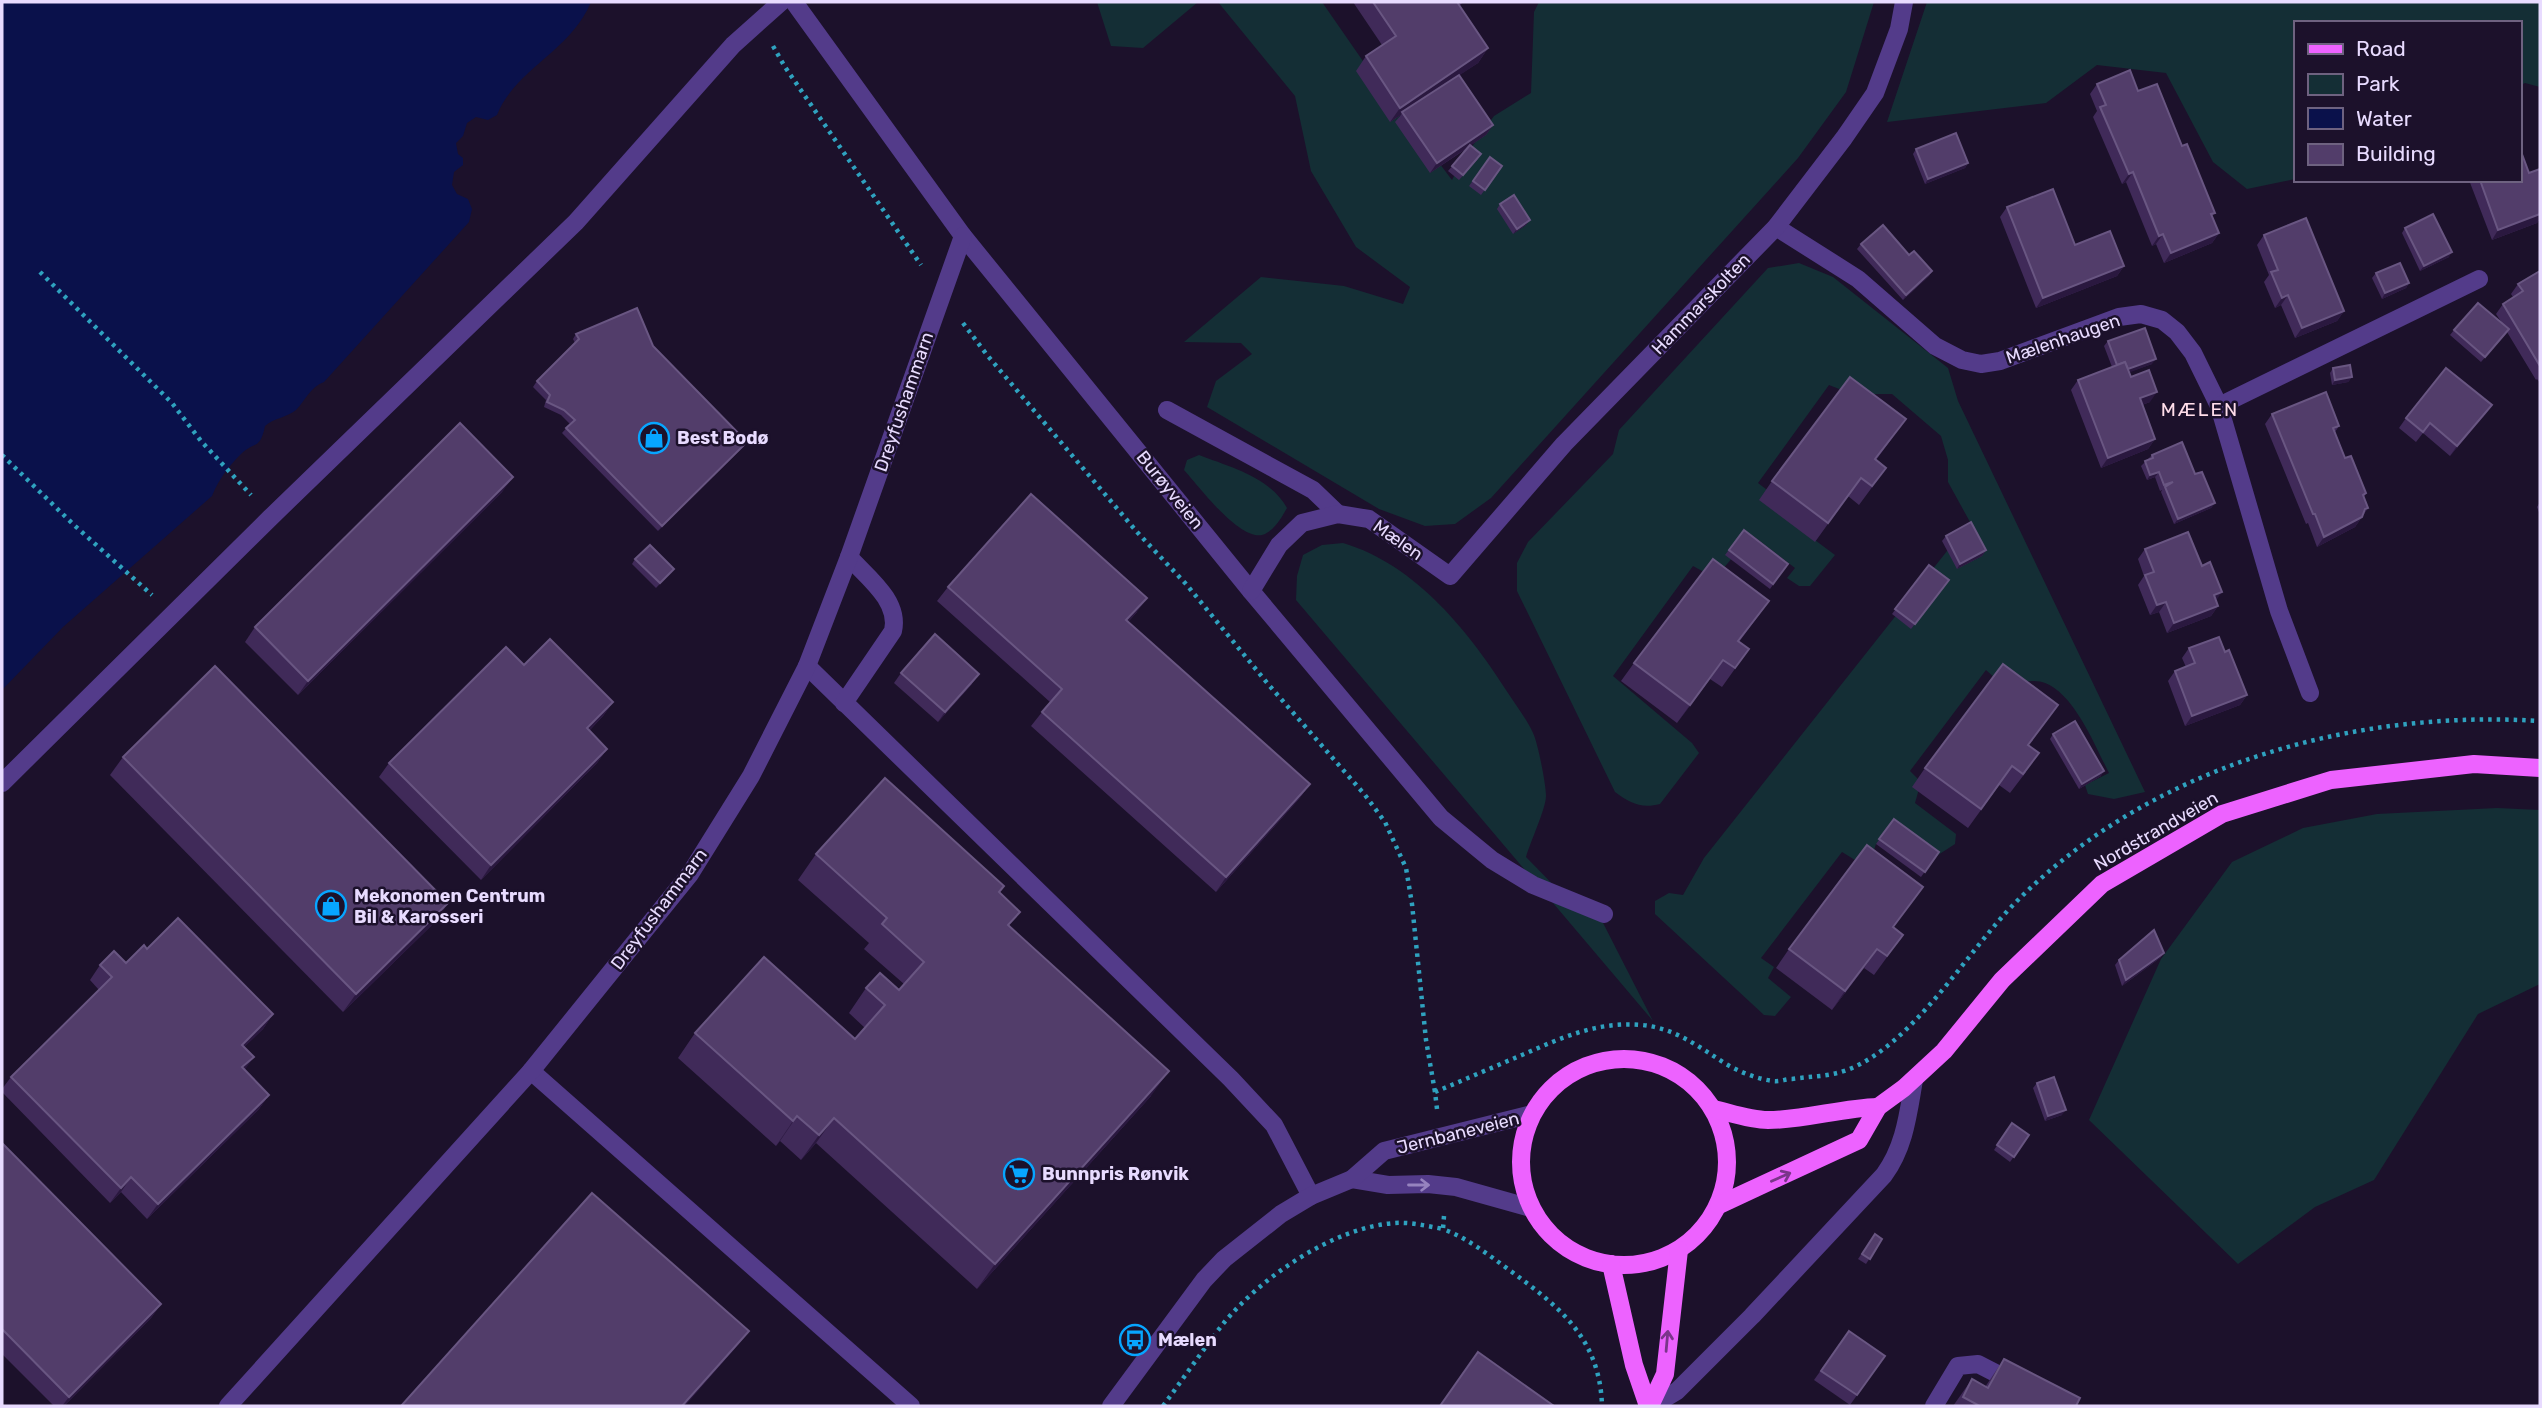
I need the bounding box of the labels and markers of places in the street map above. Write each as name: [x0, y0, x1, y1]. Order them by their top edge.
shop icon: Best Bodø: [637, 421, 671, 455]
place label: Best Bodø: [677, 427, 769, 449]
place label: Mekonomen Centrum Bil & Karosseri: [354, 885, 545, 928]
shop icon: Mekonomen Centrum Bil & Karosseri: [314, 889, 348, 923]
supermarket icon: Bunnpris Rønvik: [1002, 1157, 1036, 1191]
place label: Bunnpris Rønvik: [1042, 1163, 1189, 1185]
bus stop icon: Mælen: [1118, 1323, 1152, 1357]
place label: Mælen: [1158, 1329, 1217, 1351]

